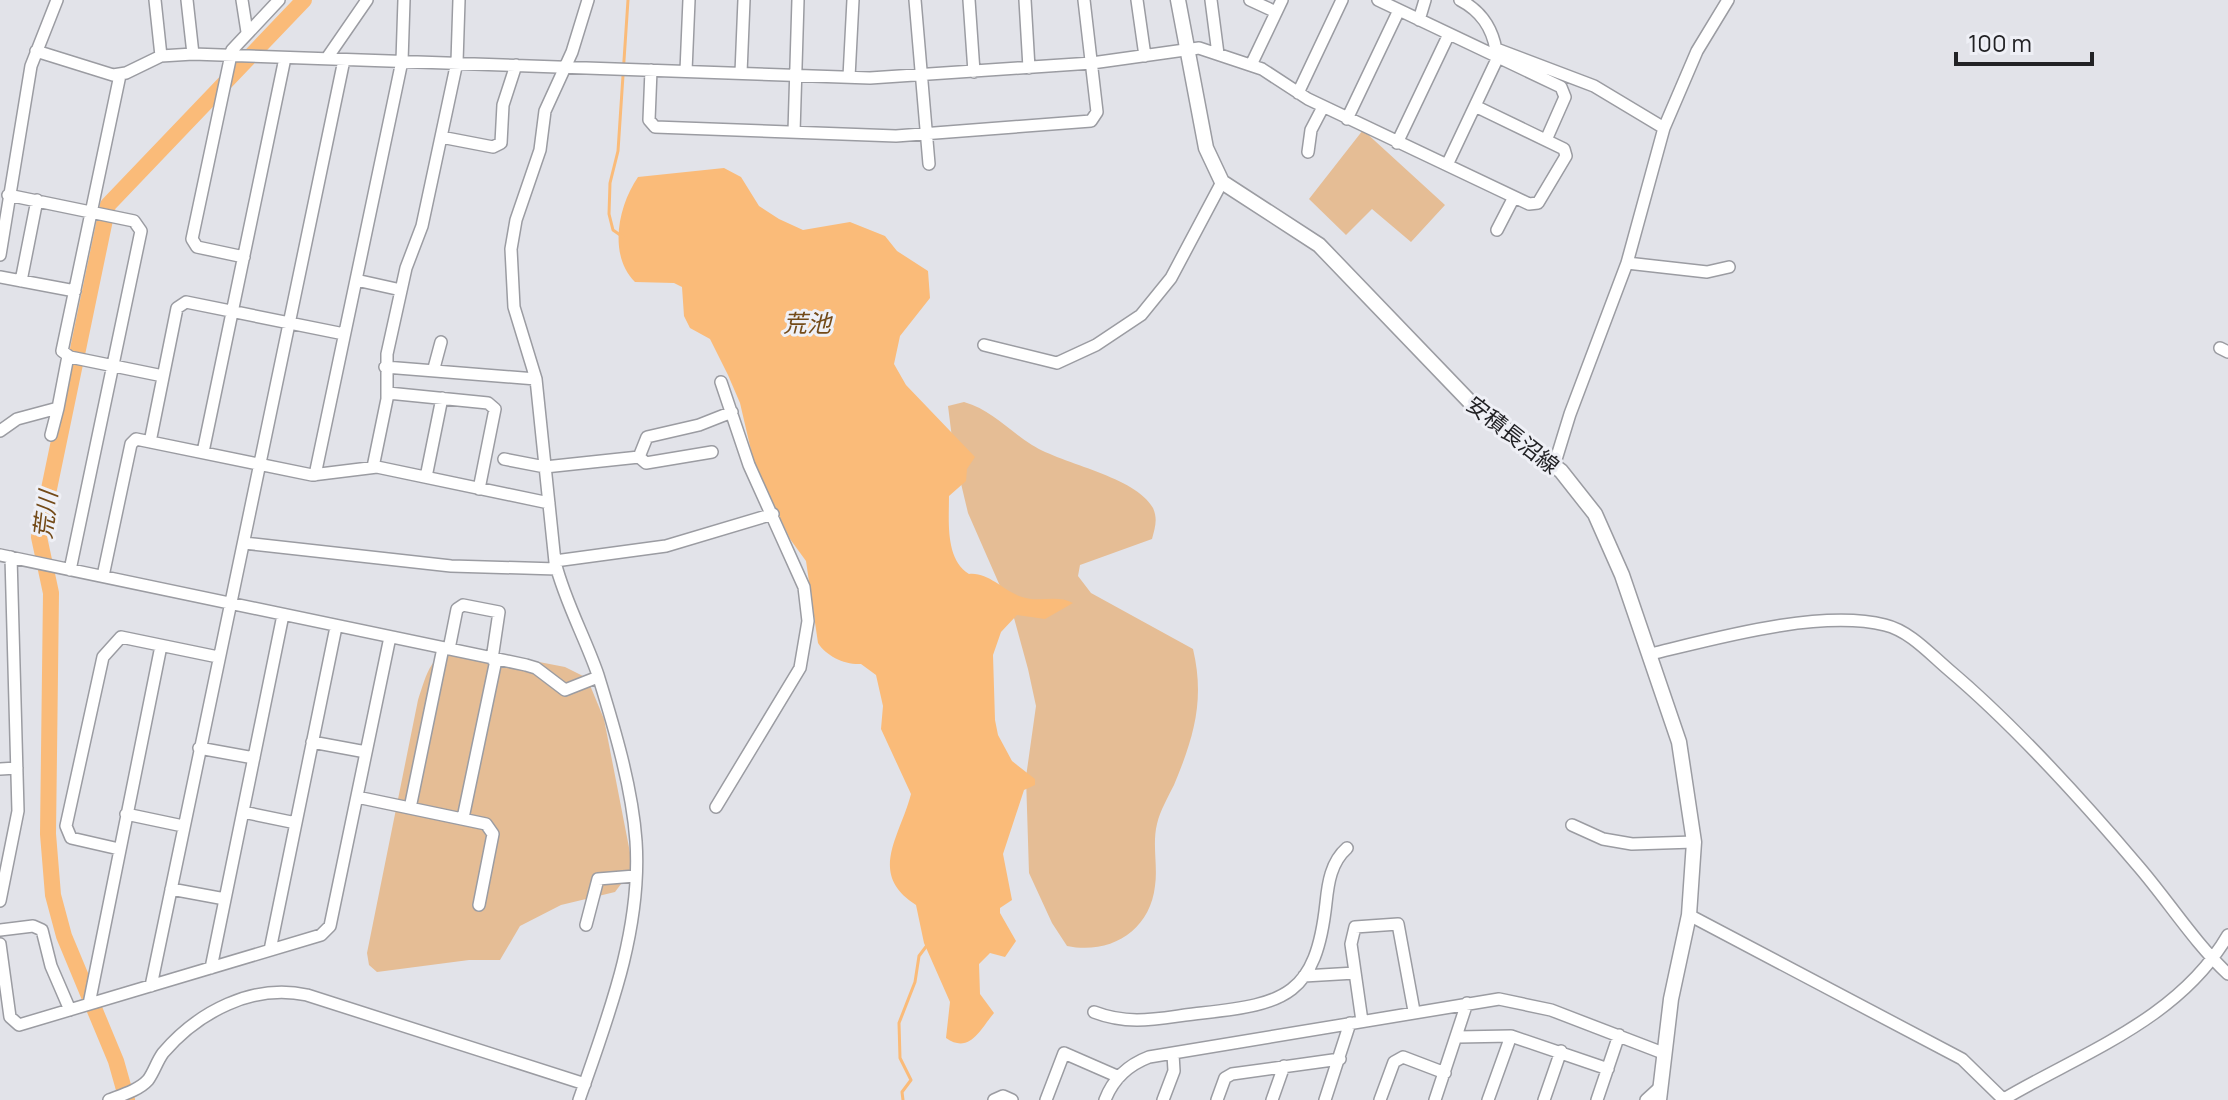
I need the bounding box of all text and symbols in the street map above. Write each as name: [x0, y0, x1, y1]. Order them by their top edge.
scale bar: [1956, 16, 2092, 66]
text: 100 m: [1968, 26, 2032, 59]
water label: 荒池: [783, 306, 833, 339]
street label: 安積長沼線: [1460, 389, 1566, 481]
water label: 荒川: [25, 486, 64, 541]

